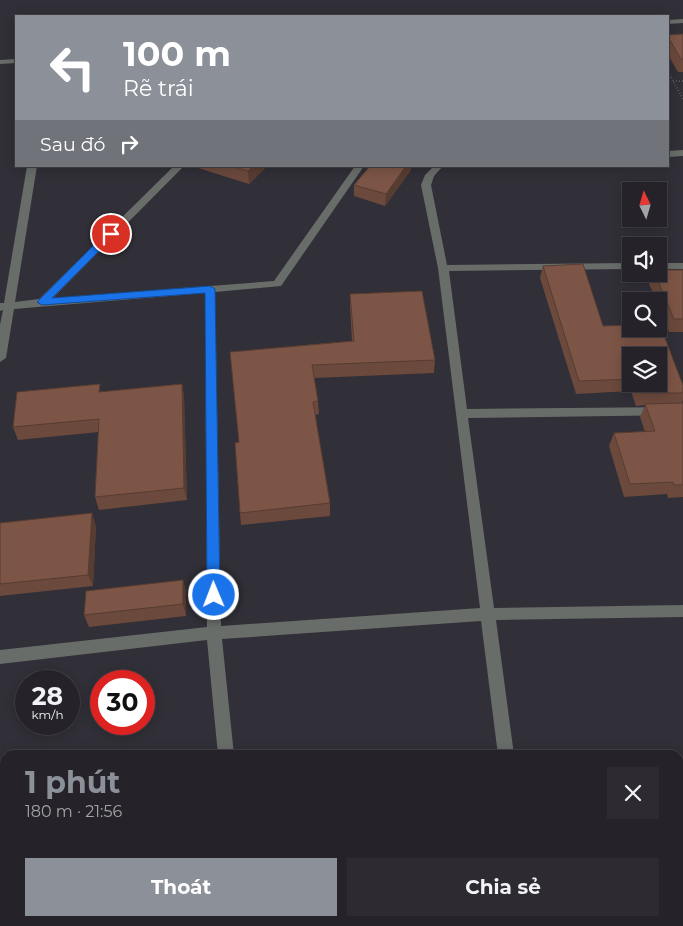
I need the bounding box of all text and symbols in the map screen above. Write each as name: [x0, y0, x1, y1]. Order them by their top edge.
text: 100 m: [123, 32, 231, 75]
icon: left: [40, 35, 105, 100]
text: Rẽ trái: [123, 75, 194, 102]
icon: right: [115, 130, 143, 158]
text: Sau đó: [40, 133, 105, 156]
north arrow: [622, 182, 668, 228]
map controls: [622, 182, 667, 392]
pin: [90, 213, 132, 255]
icon: arrive: [97, 220, 125, 248]
button: sound: [622, 237, 667, 282]
button: search: [622, 292, 667, 337]
button: layers: [622, 347, 667, 392]
position arrow: [187, 568, 239, 620]
speed limit sign: 30: [90, 670, 155, 735]
text: 28: [32, 681, 63, 711]
text: km/h: [31, 707, 64, 722]
text: 1 phút: [25, 764, 120, 801]
button: close: [607, 767, 659, 819]
text: 180 m · 21:56: [25, 802, 122, 821]
button: Thoát: [25, 858, 337, 916]
button: Chia sẻ: [347, 858, 659, 916]

